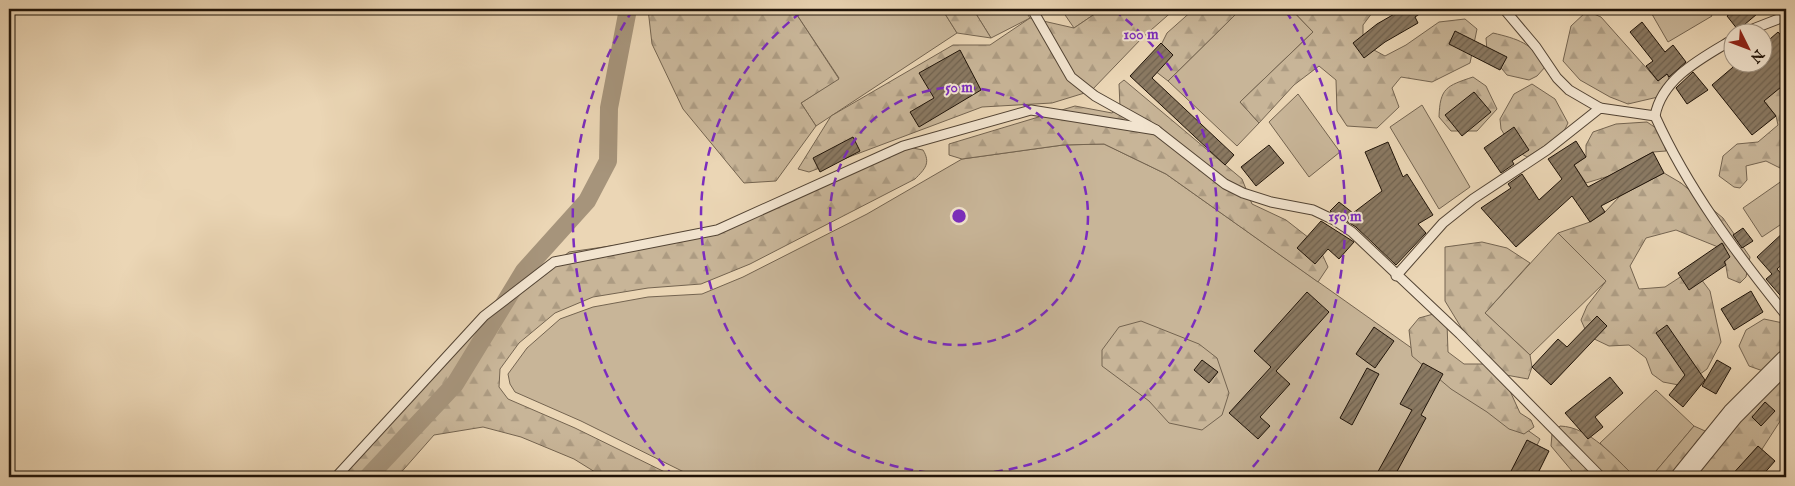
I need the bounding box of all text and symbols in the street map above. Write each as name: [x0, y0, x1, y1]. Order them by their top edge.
north arrow: [1722, 22, 1772, 72]
text: 100 m: [1123, 25, 1159, 44]
text: N: [1746, 45, 1768, 67]
text: 50 m: [945, 78, 973, 97]
centre of rings: [950, 207, 968, 225]
text: 150 m: [1328, 207, 1362, 226]

